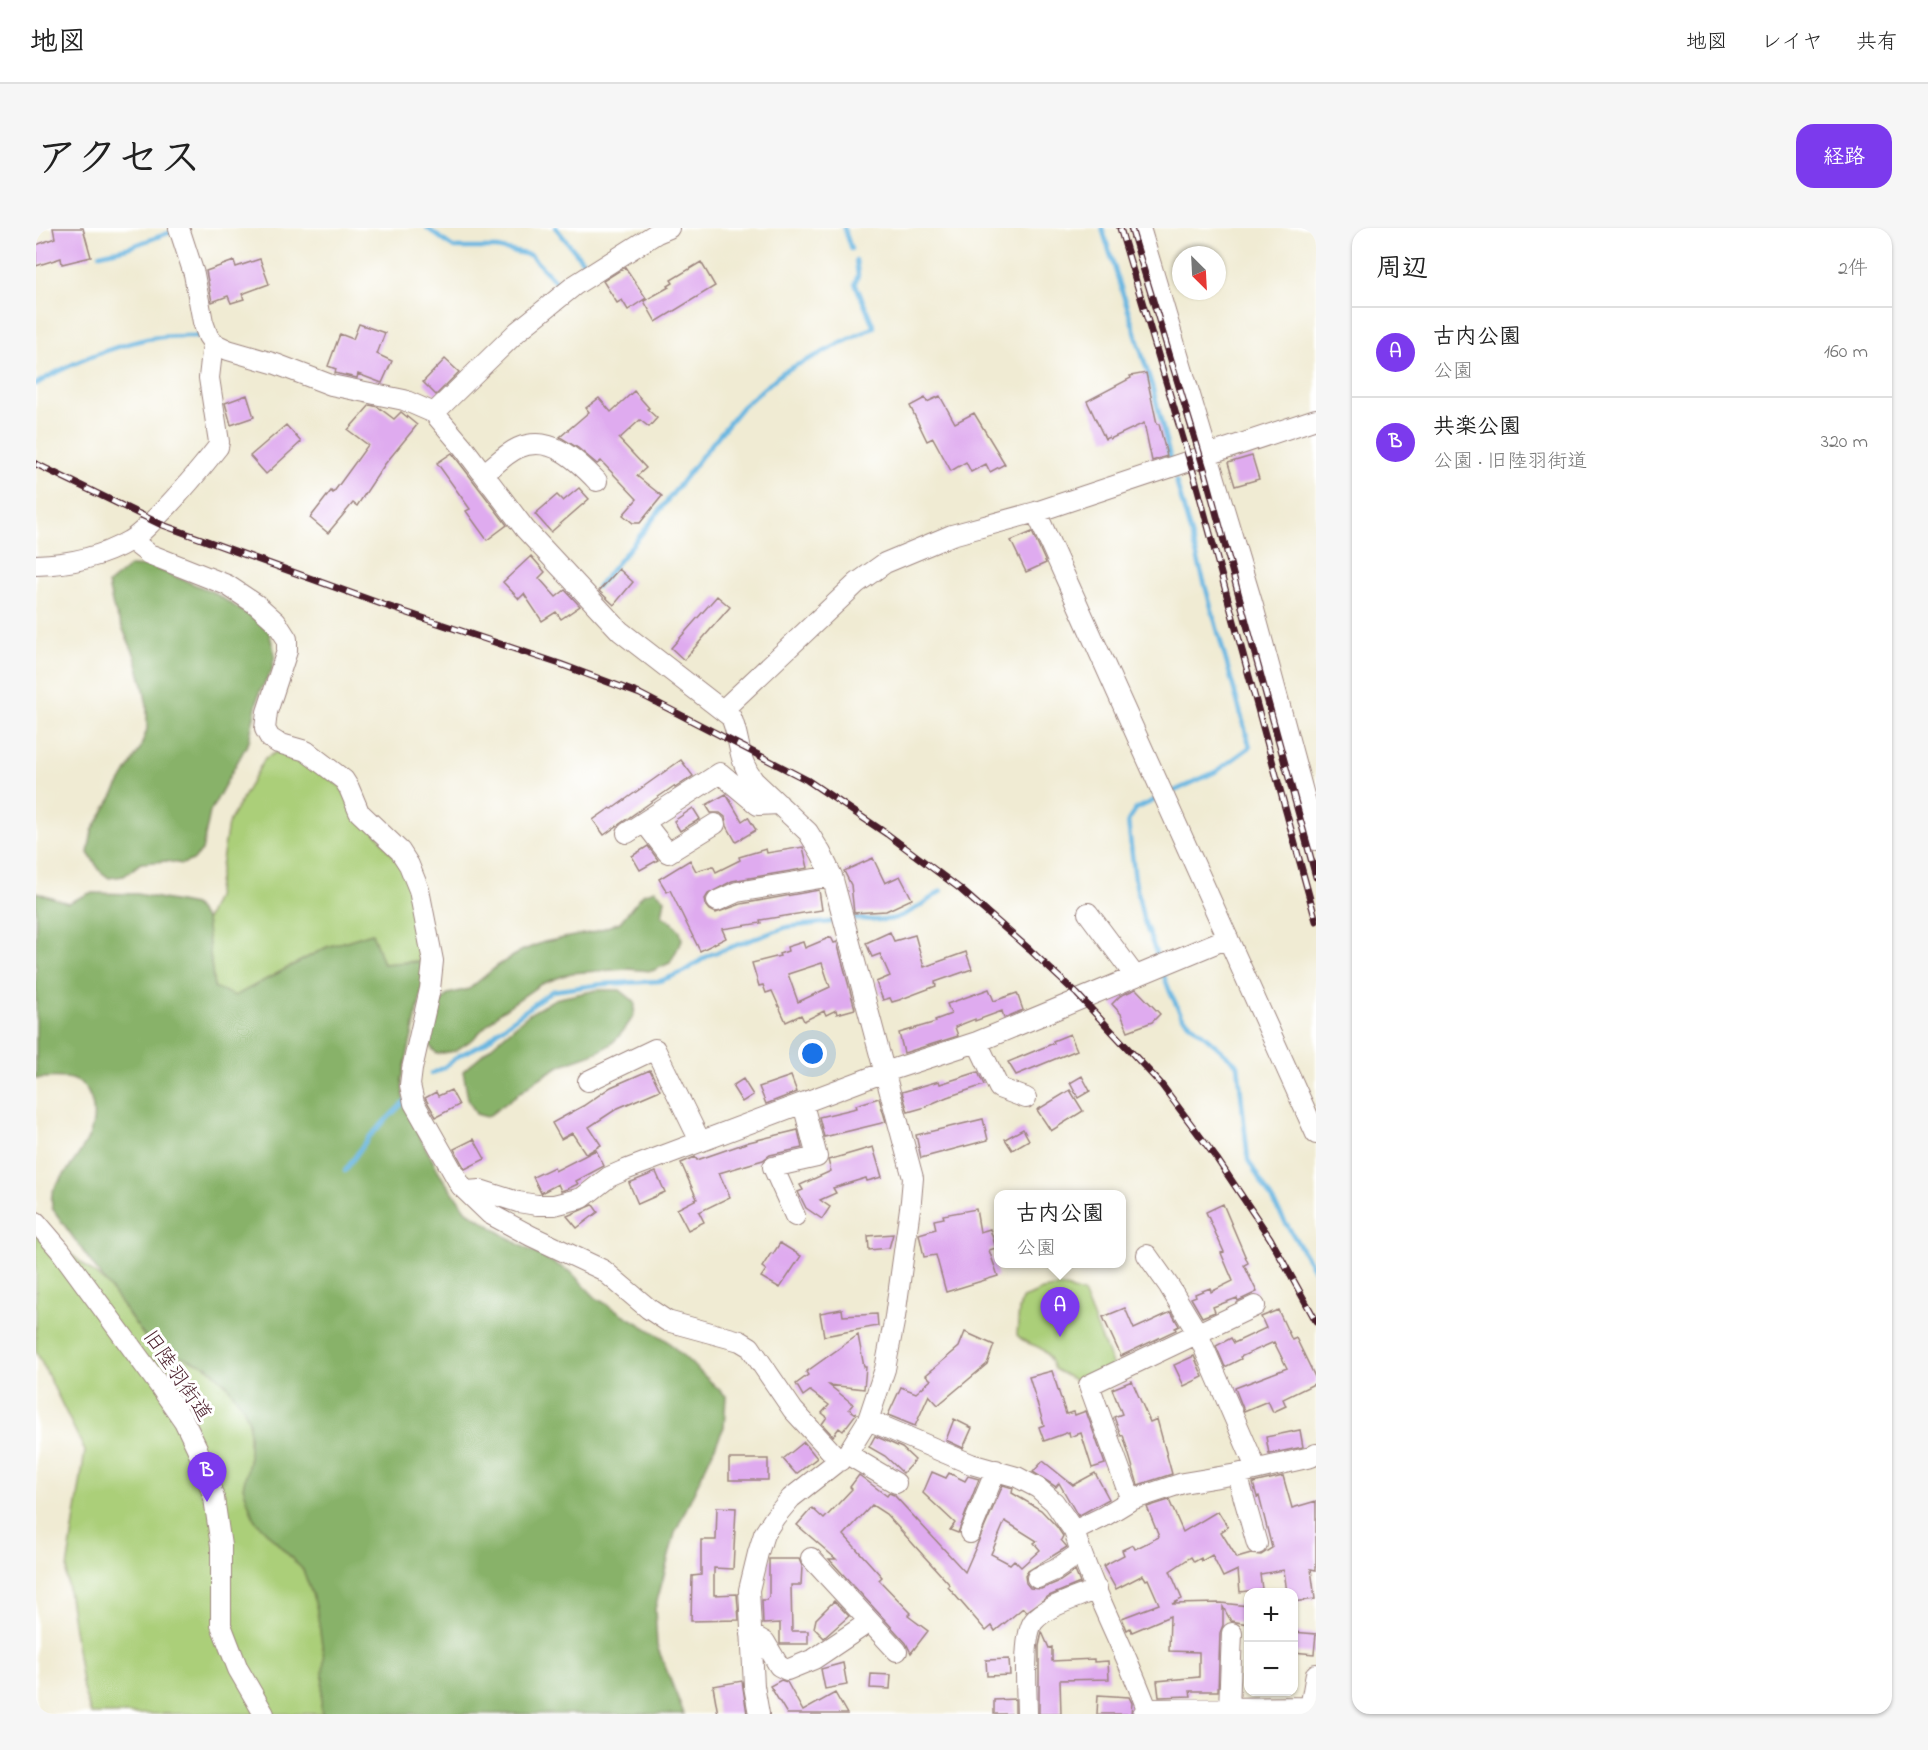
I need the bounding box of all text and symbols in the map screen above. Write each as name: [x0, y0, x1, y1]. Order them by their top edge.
text: 地図: [30, 23, 86, 64]
text: 地図: [1686, 28, 1728, 58]
text: レイヤ: [1761, 28, 1823, 58]
text: 共有: [1856, 28, 1898, 58]
button: 経路: [1796, 124, 1892, 188]
text: アクセス: [36, 130, 201, 191]
north arrow: [1172, 246, 1226, 300]
text: 周辺: [1376, 251, 1428, 289]
text: 2件: [1838, 255, 1868, 284]
text: 古内公園: [1433, 322, 1521, 354]
text: A: [1389, 338, 1402, 367]
text: 160 m: [1824, 338, 1868, 367]
text: 公園: [1433, 358, 1473, 387]
text: 共楽公園: [1433, 412, 1521, 444]
text: B: [1389, 428, 1402, 457]
text: 320 m: [1821, 428, 1868, 457]
text: 公園 · 旧陸羽街道: [1433, 448, 1587, 477]
your location: [798, 1039, 827, 1068]
popup: [994, 1190, 1126, 1268]
text: 古内公園: [1016, 1199, 1104, 1231]
text: 公園: [1016, 1235, 1056, 1264]
pin: A: [1040, 1288, 1080, 1337]
street label: 旧陸羽街道: [135, 1324, 218, 1428]
pin: B: [188, 1452, 226, 1502]
map controls: [1244, 1588, 1298, 1696]
button: +: [1244, 1588, 1298, 1642]
button: −: [1244, 1642, 1298, 1696]

